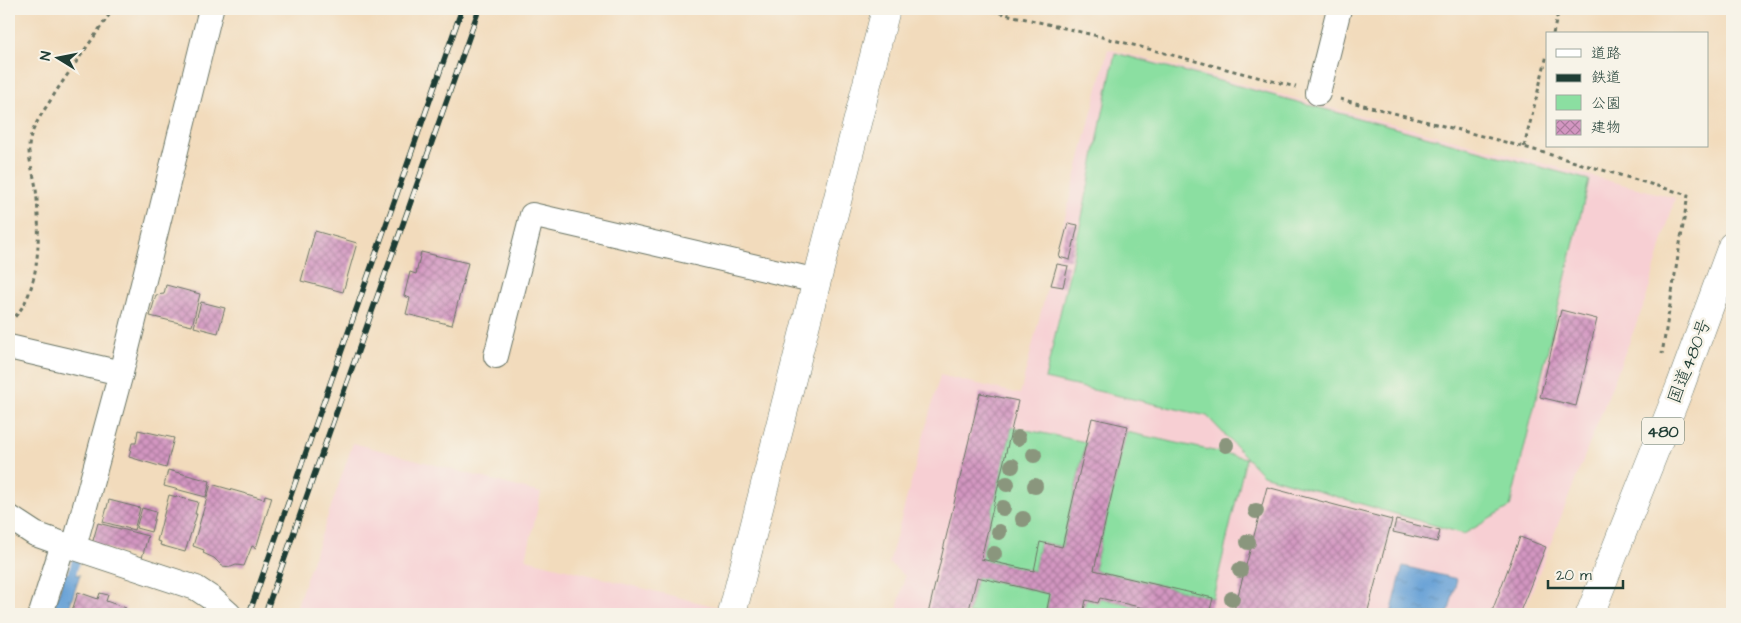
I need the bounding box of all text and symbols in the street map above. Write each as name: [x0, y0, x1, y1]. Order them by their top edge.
north arrow: [32, 32, 82, 82]
legend: [1546, 32, 1708, 148]
text: 道路: [1591, 43, 1621, 64]
text: N: [36, 50, 57, 62]
text: 鉄道: [1591, 67, 1621, 88]
text: 公園: [1591, 93, 1621, 114]
text: 建物: [1591, 117, 1621, 138]
street label: 国道480号: [1662, 315, 1717, 407]
road number: 480: [1642, 418, 1684, 444]
scale bar: [1548, 558, 1624, 590]
text: 20 m: [1556, 565, 1592, 586]

